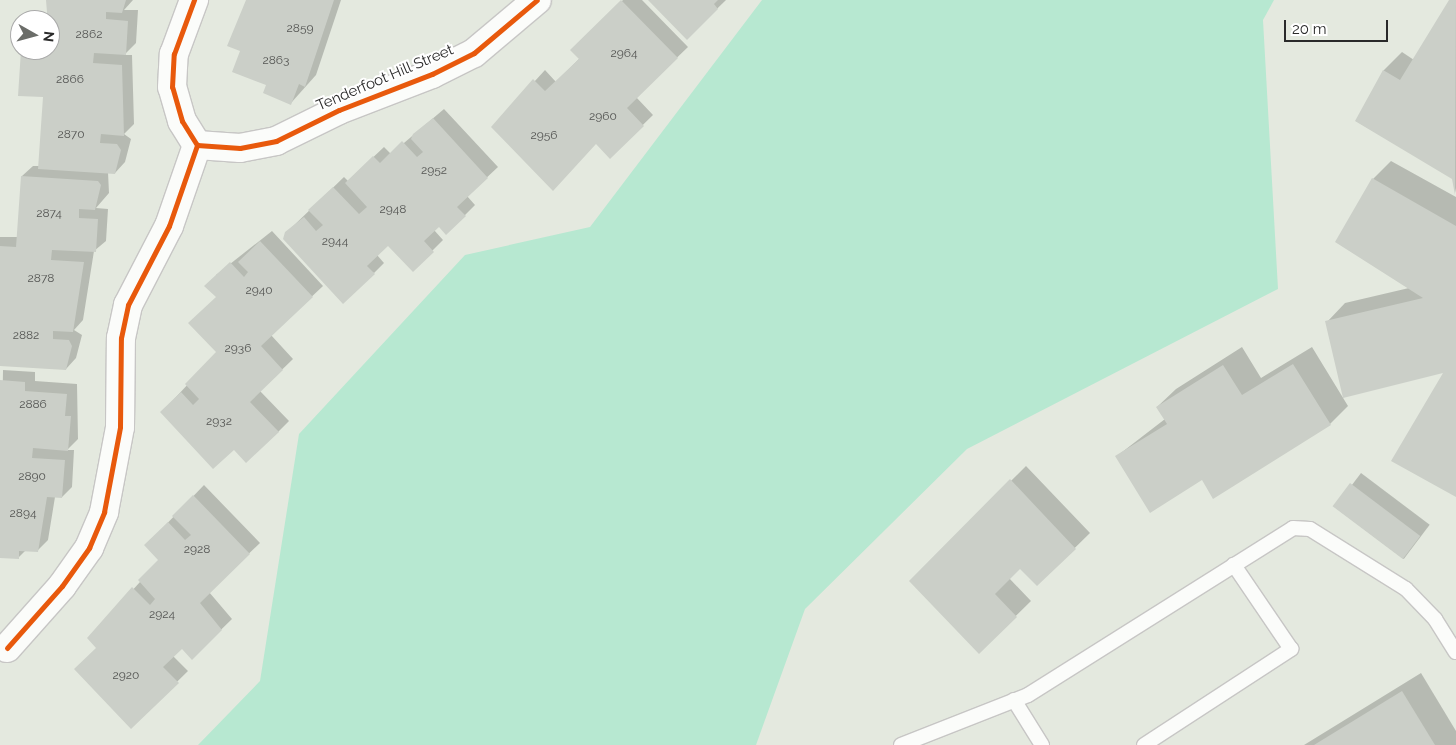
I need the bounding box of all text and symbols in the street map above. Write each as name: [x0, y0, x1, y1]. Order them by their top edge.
north arrow: [10, 10, 60, 60]
scale bar: [1286, 10, 1390, 42]
text: 20 m: [1292, 20, 1327, 38]
house number: 2859: [287, 22, 313, 36]
house number: 2862: [76, 28, 102, 42]
text: N: [40, 30, 57, 43]
street label: Tenderfoot Hill Street: [314, 41, 456, 115]
house number: 2964: [610, 47, 638, 61]
house number: 2863: [262, 54, 290, 68]
house number: 2866: [56, 73, 84, 87]
house number: 2960: [589, 110, 617, 124]
house number: 2870: [57, 128, 85, 142]
house number: 2956: [530, 129, 558, 143]
house number: 2952: [421, 164, 447, 178]
house number: 2948: [380, 203, 406, 217]
house number: 2874: [36, 207, 62, 221]
house number: 2944: [322, 235, 348, 249]
house number: 2878: [28, 272, 54, 286]
house number: 2940: [245, 284, 273, 298]
house number: 2882: [13, 329, 39, 343]
house number: 2936: [225, 342, 251, 356]
house number: 2886: [19, 398, 47, 412]
house number: 2932: [206, 415, 232, 429]
house number: 2890: [18, 470, 46, 484]
house number: 2894: [10, 507, 36, 521]
house number: 2928: [184, 543, 210, 557]
house number: 2924: [149, 608, 175, 622]
house number: 2920: [113, 669, 139, 683]

